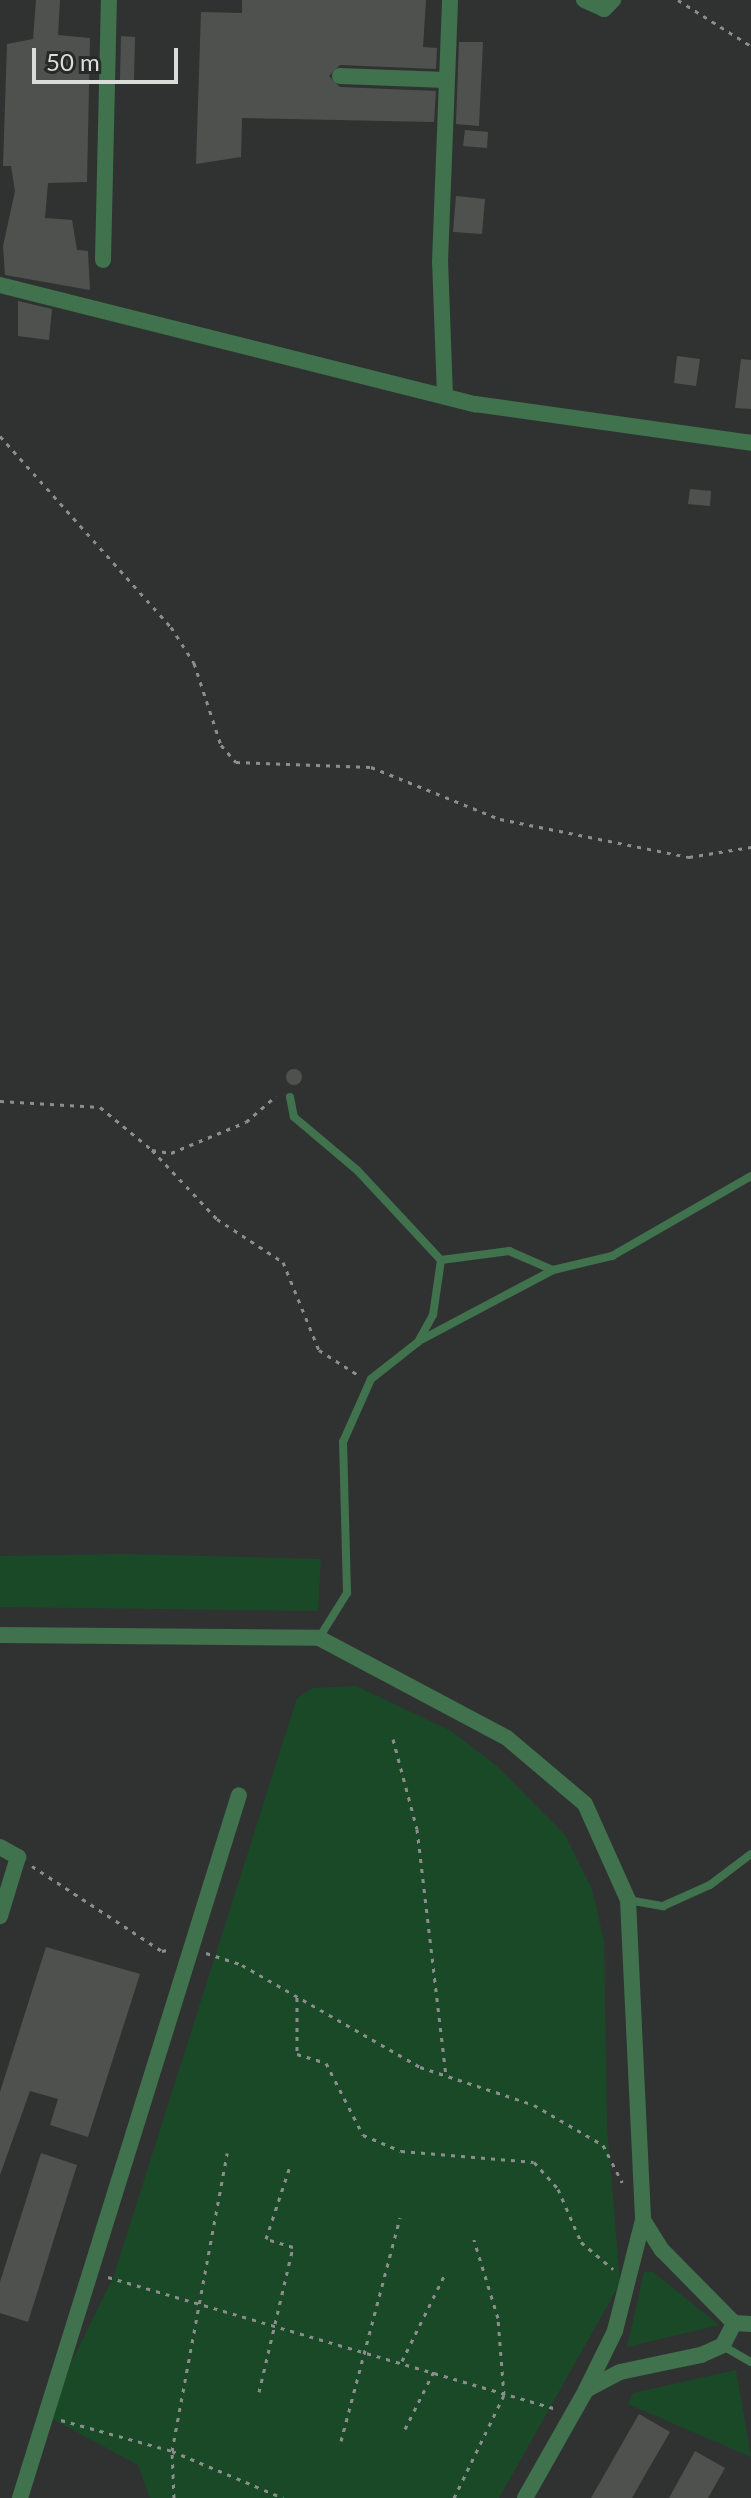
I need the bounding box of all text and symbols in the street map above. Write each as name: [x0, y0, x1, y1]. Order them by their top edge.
scale bar: [36, 32, 182, 82]
text: 50 m: [46, 47, 100, 76]

